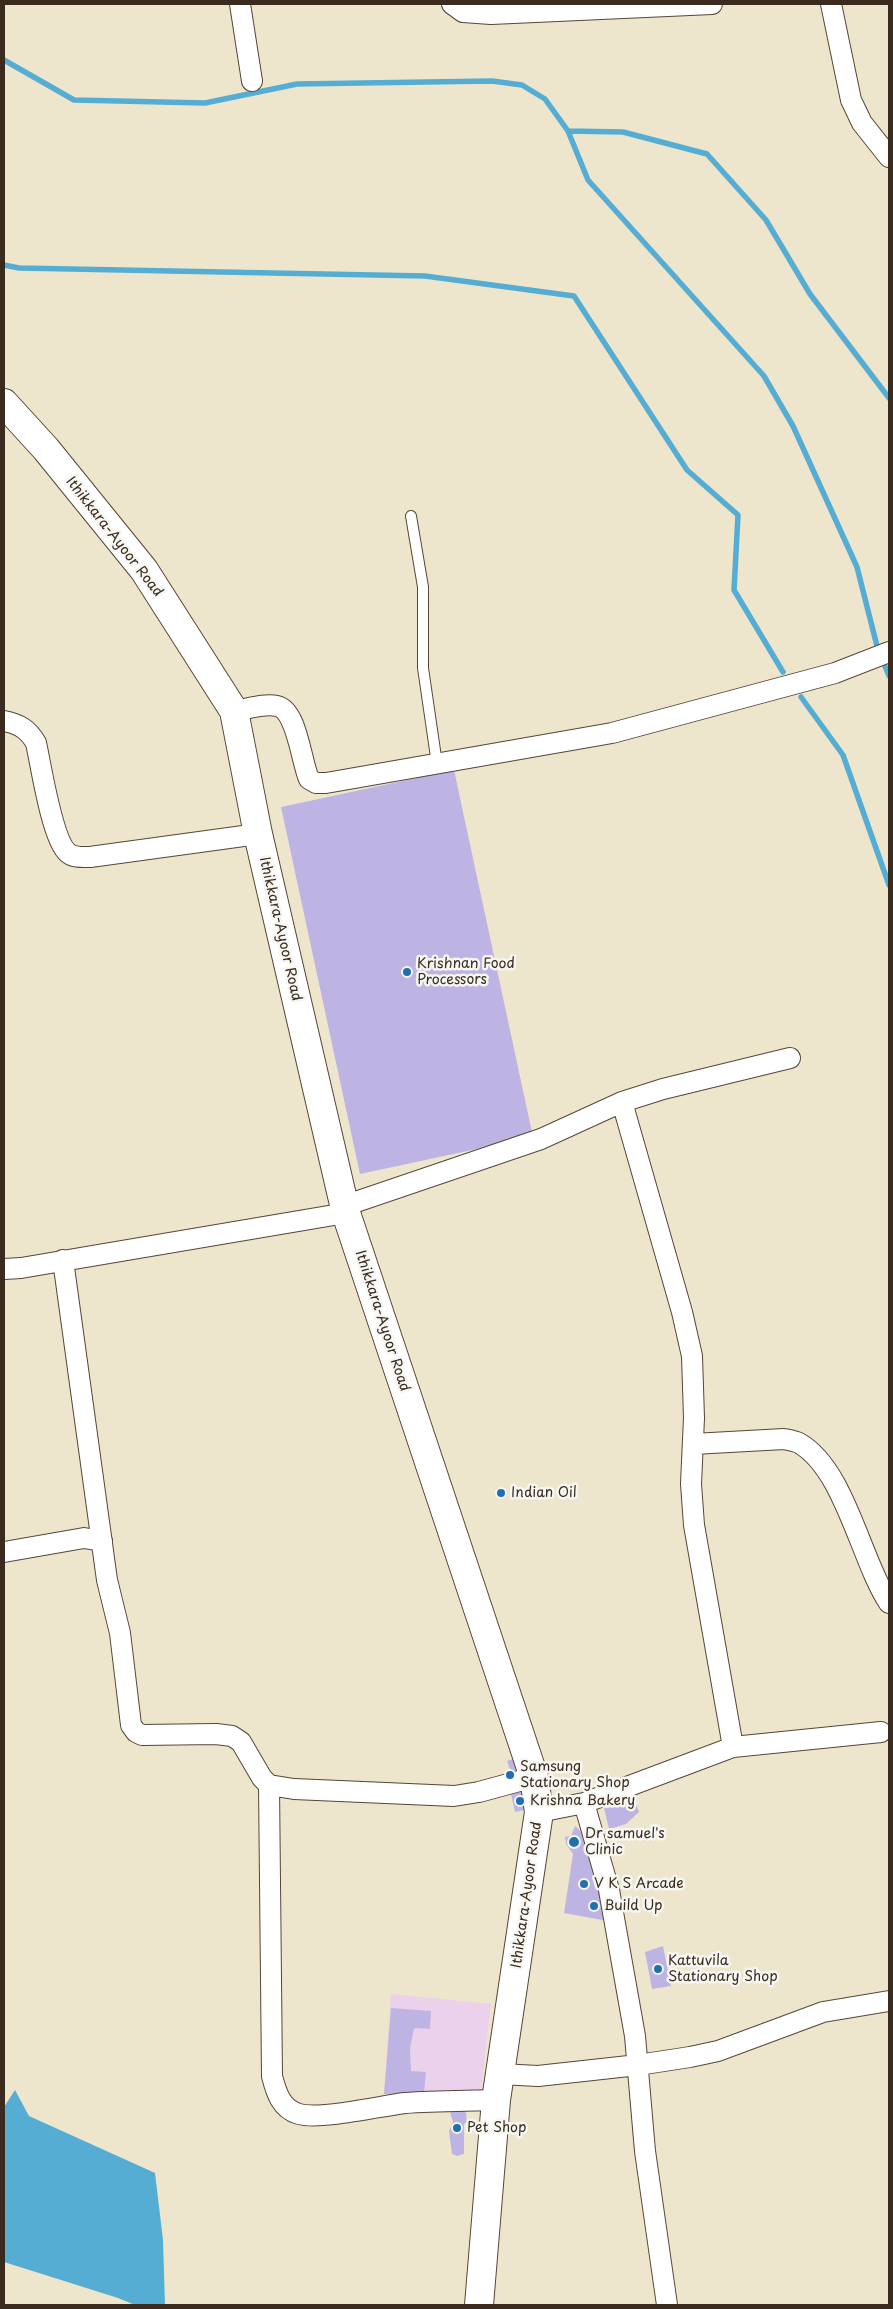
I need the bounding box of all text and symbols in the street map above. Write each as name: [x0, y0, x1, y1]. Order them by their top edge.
street label: Ithikkara-Ayoor Road: [62, 474, 166, 600]
street label: Ithikkara-Ayoor Road: [255, 855, 305, 1003]
place label: Krishnan Food Processors: [417, 956, 515, 989]
marker: Krishnan Food Processors: [401, 966, 413, 978]
street label: Ithikkara-Ayoor Road: [351, 1248, 413, 1394]
place label: Indian Oil: [511, 1485, 577, 1501]
marker: Indian Oil: [495, 1487, 507, 1499]
place label: Samsung Stationary Shop: [520, 1759, 630, 1791]
marker: Samsung Stationary Shop: [504, 1769, 516, 1781]
place label: Krishna Bakery: [530, 1793, 635, 1809]
marker: Krishna Bakery: [514, 1795, 526, 1807]
street label: Ithikkara-Ayoor Road: [508, 1821, 546, 1969]
place label: Dr samuel's Clinic: [585, 1826, 665, 1858]
marker: Dr samuel's Clinic: [567, 1835, 581, 1849]
place label: V K S Arcade: [594, 1876, 684, 1892]
marker: V K S Arcade: [578, 1878, 590, 1890]
place label: Build Up: [604, 1898, 662, 1914]
marker: Build Up: [588, 1900, 600, 1912]
place label: Kattuvila Stationary Shop: [668, 1953, 778, 1985]
marker: Kattuvila Stationary Shop: [652, 1963, 664, 1975]
place label: Pet Shop: [467, 2120, 526, 2136]
marker: Pet Shop: [451, 2122, 463, 2134]

